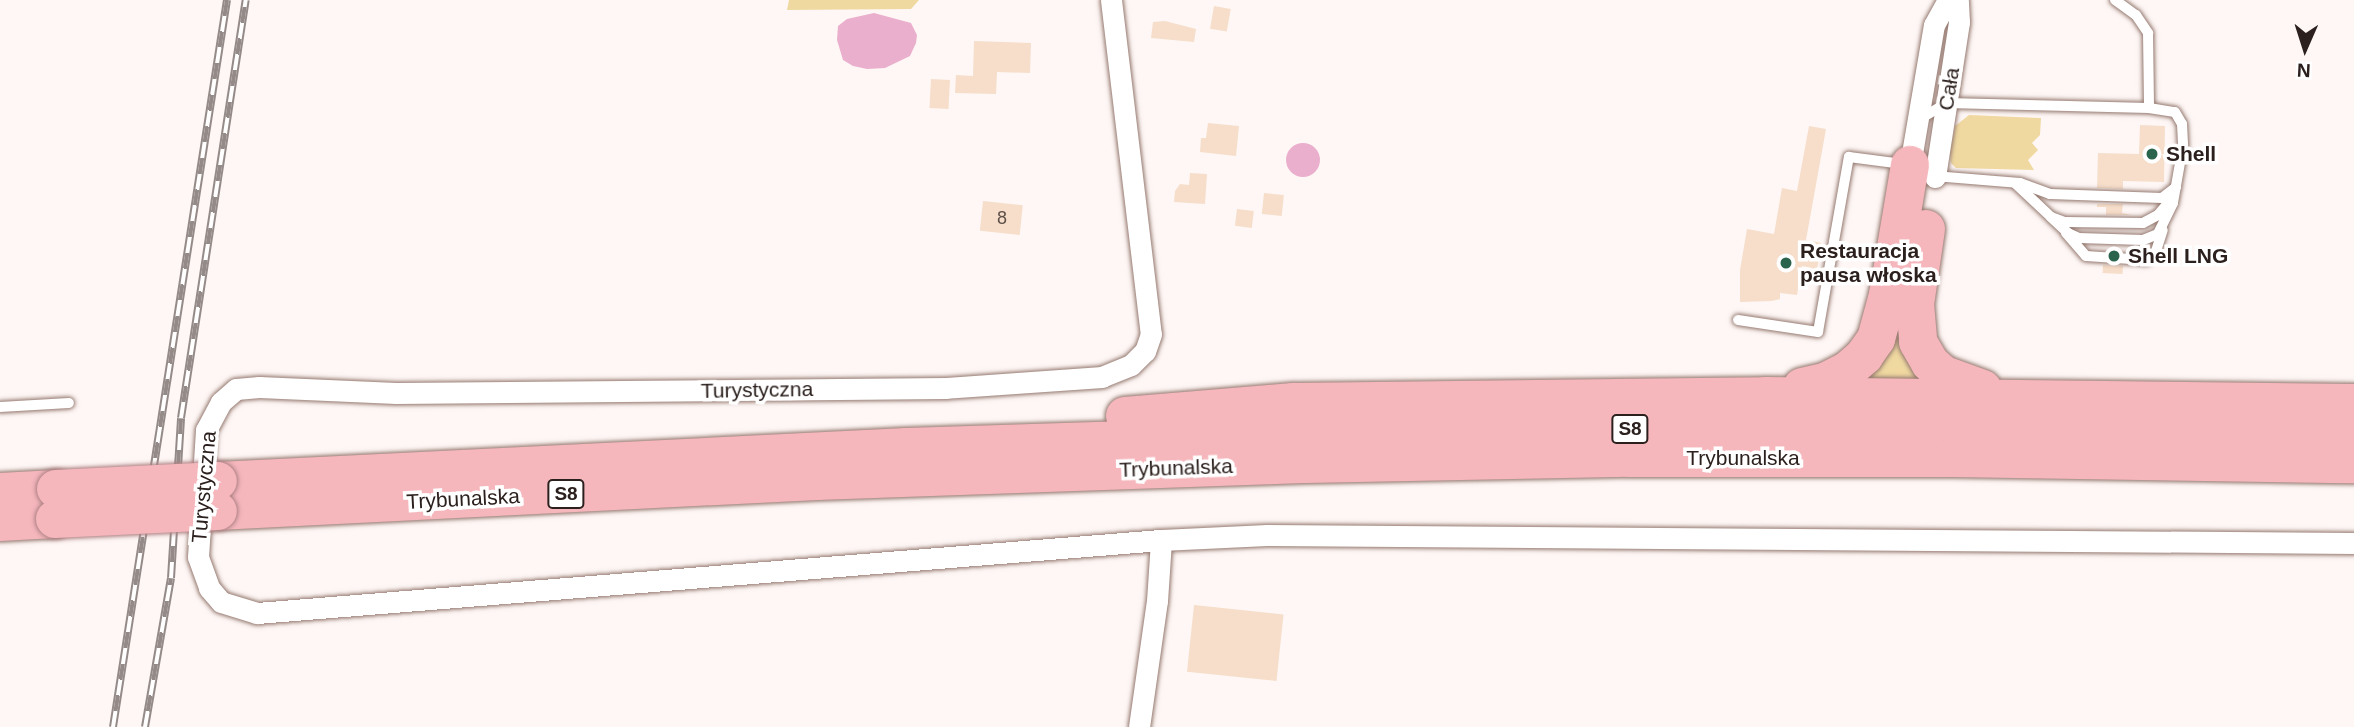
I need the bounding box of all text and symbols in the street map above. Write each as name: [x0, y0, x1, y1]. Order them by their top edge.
north arrow: [2270, 14, 2340, 84]
text: N: [2296, 60, 2311, 81]
street label: Cała: [1933, 66, 1965, 112]
place label: Shell: [2166, 141, 2216, 167]
marker: Shell: [2144, 146, 2160, 162]
house number: 8: [997, 207, 1007, 229]
place label: Restauracja pausa włoska: [1800, 238, 1937, 288]
place label: Shell LNG: [2128, 243, 2228, 269]
marker: Shell LNG: [2106, 248, 2122, 264]
marker: Restauracja pausa włoska: [1778, 255, 1794, 271]
street label: Turystyczna: [701, 376, 813, 404]
road number: S8: [1611, 414, 1649, 444]
street label: Turystyczna: [187, 430, 221, 544]
street label: Trybunalska: [1686, 445, 1800, 471]
street label: Trybunalska: [1119, 453, 1233, 483]
road number: S8: [547, 478, 585, 509]
street label: Trybunalska: [406, 483, 520, 515]

